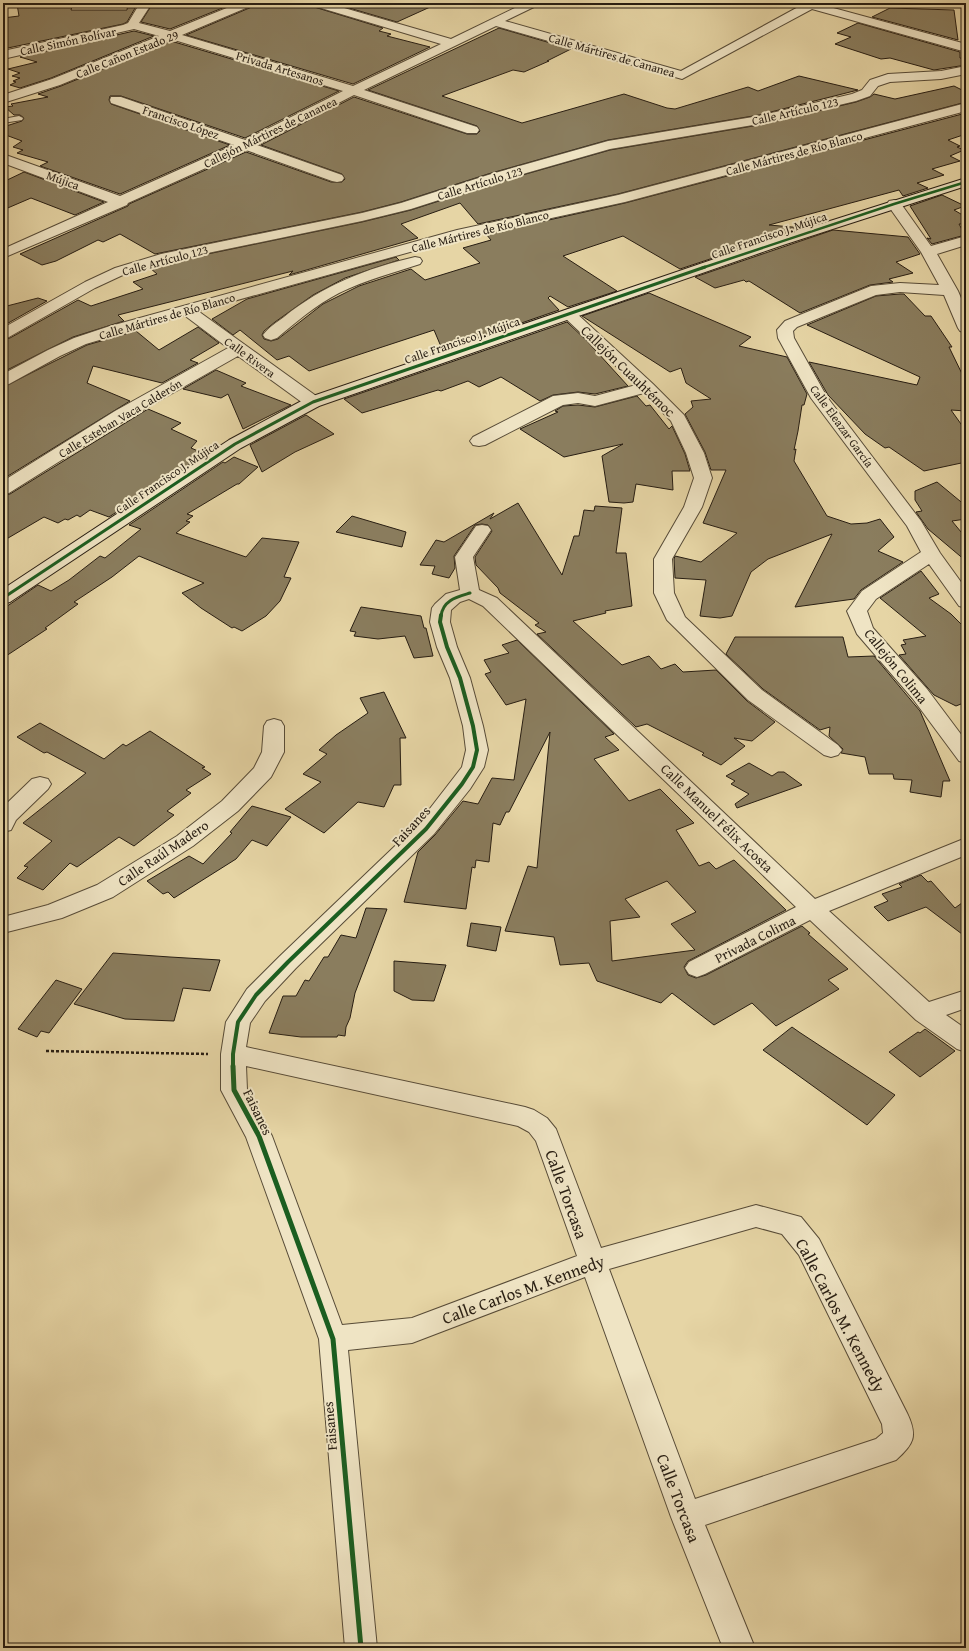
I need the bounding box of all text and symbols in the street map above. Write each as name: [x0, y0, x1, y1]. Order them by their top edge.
street label: Calle Simón Bolívar: [18, 23, 118, 59]
street label: Calle Cañon Estado 29: [73, 26, 181, 82]
street label: Calle Mártires de Cananea: [547, 29, 677, 81]
street label: Privada Artesanos: [234, 47, 326, 90]
street label: Callejón Mártires de Cananea: [200, 92, 340, 172]
street label: Calle Artículo 123: [750, 93, 840, 129]
street label: Francisco López: [140, 101, 222, 143]
street label: Calle Mártires de Río Blanco: [724, 127, 864, 179]
street label: Calle Artículo 123: [435, 162, 525, 204]
street label: Mújica: [44, 166, 82, 194]
street label: Calle Mártires de Río Blanco: [410, 206, 550, 256]
street label: Calle Francisco J. Mújica: [709, 207, 829, 263]
street label: Calle Artículo 123: [120, 240, 210, 280]
street label: Calle Mártires de Río Blanco: [97, 288, 237, 344]
street label: Calle Francisco J. Mújica: [402, 312, 522, 368]
street label: Callejón Cuauhtémoc: [576, 321, 680, 421]
street label: Calle Rivera: [221, 333, 279, 381]
street label: Calle Esteban Vaca Calderón: [55, 374, 185, 462]
street label: Calle Eleazar García: [806, 381, 878, 471]
street label: Calle Francisco J. Mújica: [112, 436, 222, 518]
street label: Callejón Colima: [860, 624, 933, 708]
street label: Calle Manuel Félix Acosta: [656, 759, 778, 877]
street label: Faisanes: [387, 801, 435, 851]
street label: Calle Raúl Madero: [114, 815, 212, 891]
street label: Privada Colima: [711, 910, 799, 968]
street label: Faisanes: [238, 1086, 278, 1138]
street label: Calle Torcasa: [539, 1146, 595, 1242]
street label: Calle Carlos M. Kennedy: [790, 1234, 892, 1397]
street label: Calle Carlos M. Kennedy: [438, 1248, 608, 1330]
street label: Faisanes: [318, 1401, 342, 1451]
street label: Calle Torcasa: [651, 1450, 707, 1546]

